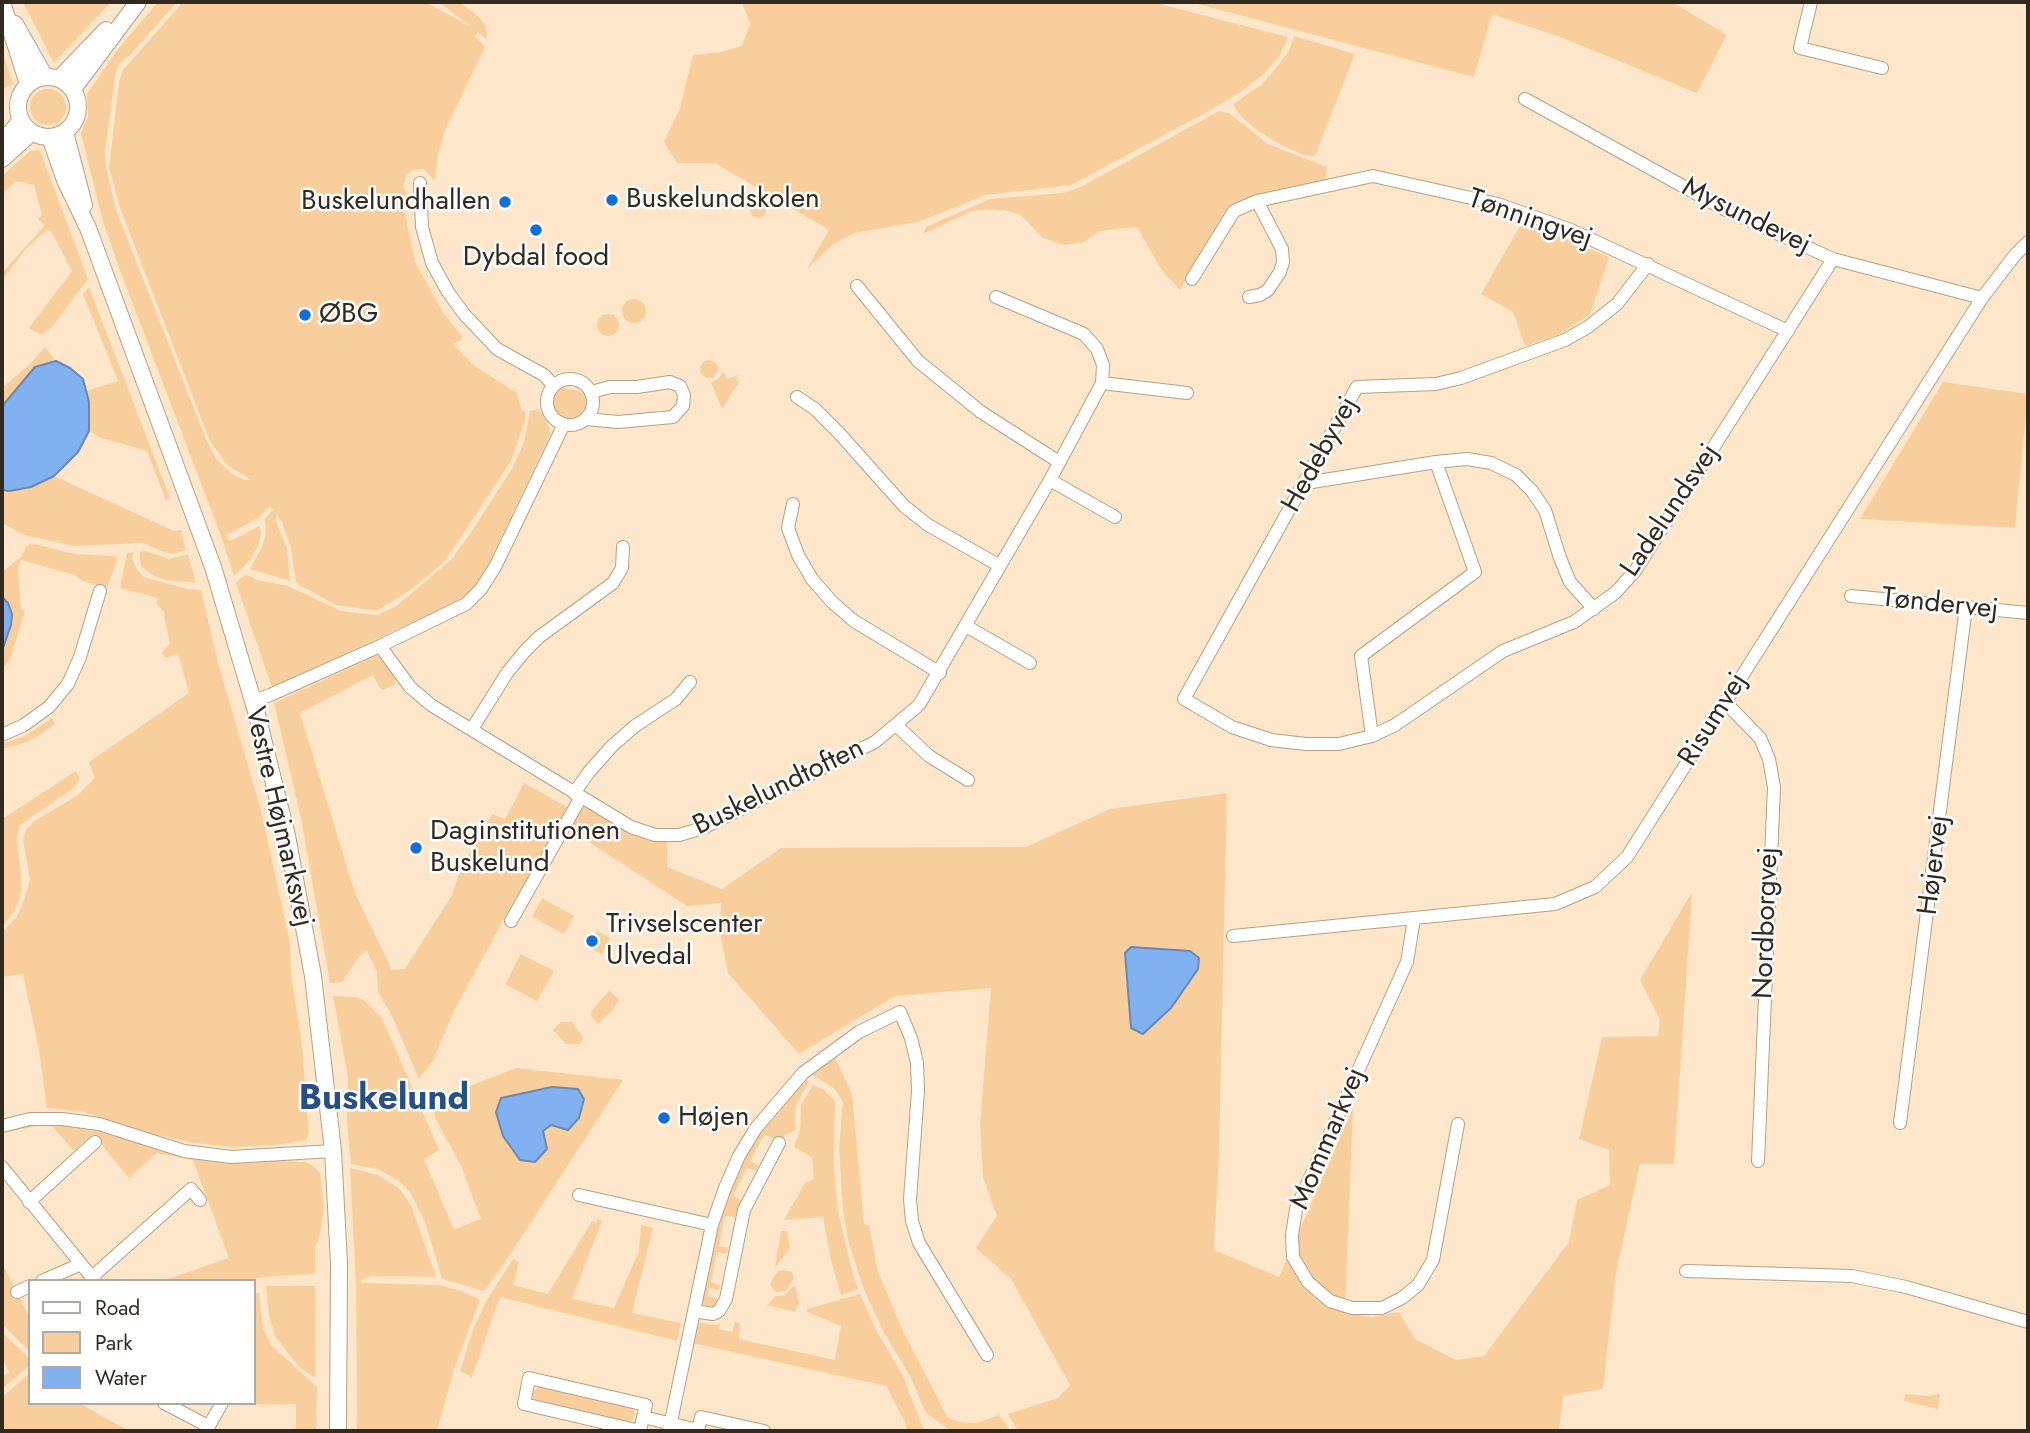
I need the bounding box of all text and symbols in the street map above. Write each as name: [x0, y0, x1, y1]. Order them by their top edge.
street label: Mysundevej: [1676, 171, 1816, 263]
place label: Buskelundskolen: [626, 183, 820, 217]
street label: Tønningvej: [1464, 183, 1596, 257]
place label: Buskelundhallen: [301, 185, 491, 219]
marker: Buskelundskolen: [604, 192, 620, 208]
marker: Buskelundhallen: [497, 194, 513, 210]
marker: Dybdal food: [528, 222, 544, 238]
place label: Dybdal food: [463, 241, 609, 275]
place label: ØBG: [319, 298, 378, 332]
marker: ØBG: [297, 307, 313, 323]
street label: Hedebyvej: [1276, 391, 1366, 519]
street label: Ladelundsvej: [1614, 438, 1728, 584]
street label: Tøndervej: [1880, 582, 2000, 628]
street label: Risumvej: [1672, 667, 1756, 773]
street label: Vestre Højmarksvej: [236, 704, 320, 930]
street label: Buskelundtoften: [688, 732, 870, 844]
street label: Højervej: [1912, 813, 1958, 917]
place label: Daginstitutionen Buskelund: [430, 815, 620, 881]
marker: Daginstitutionen Buskelund: [408, 840, 424, 856]
street label: Nordborgvej: [1748, 846, 1786, 1000]
place label: Trivselscenter Ulvedal: [606, 908, 763, 974]
marker: Trivselscenter Ulvedal: [584, 933, 600, 949]
street label: Mommarkvej: [1284, 1063, 1374, 1215]
district label: Buskelund: [299, 1080, 469, 1122]
place label: Højen: [678, 1101, 749, 1135]
marker: Højen: [656, 1110, 672, 1126]
legend: [28, 1279, 256, 1405]
text: Road: [95, 1293, 140, 1323]
text: Park: [95, 1328, 132, 1358]
text: Water: [95, 1363, 147, 1393]

